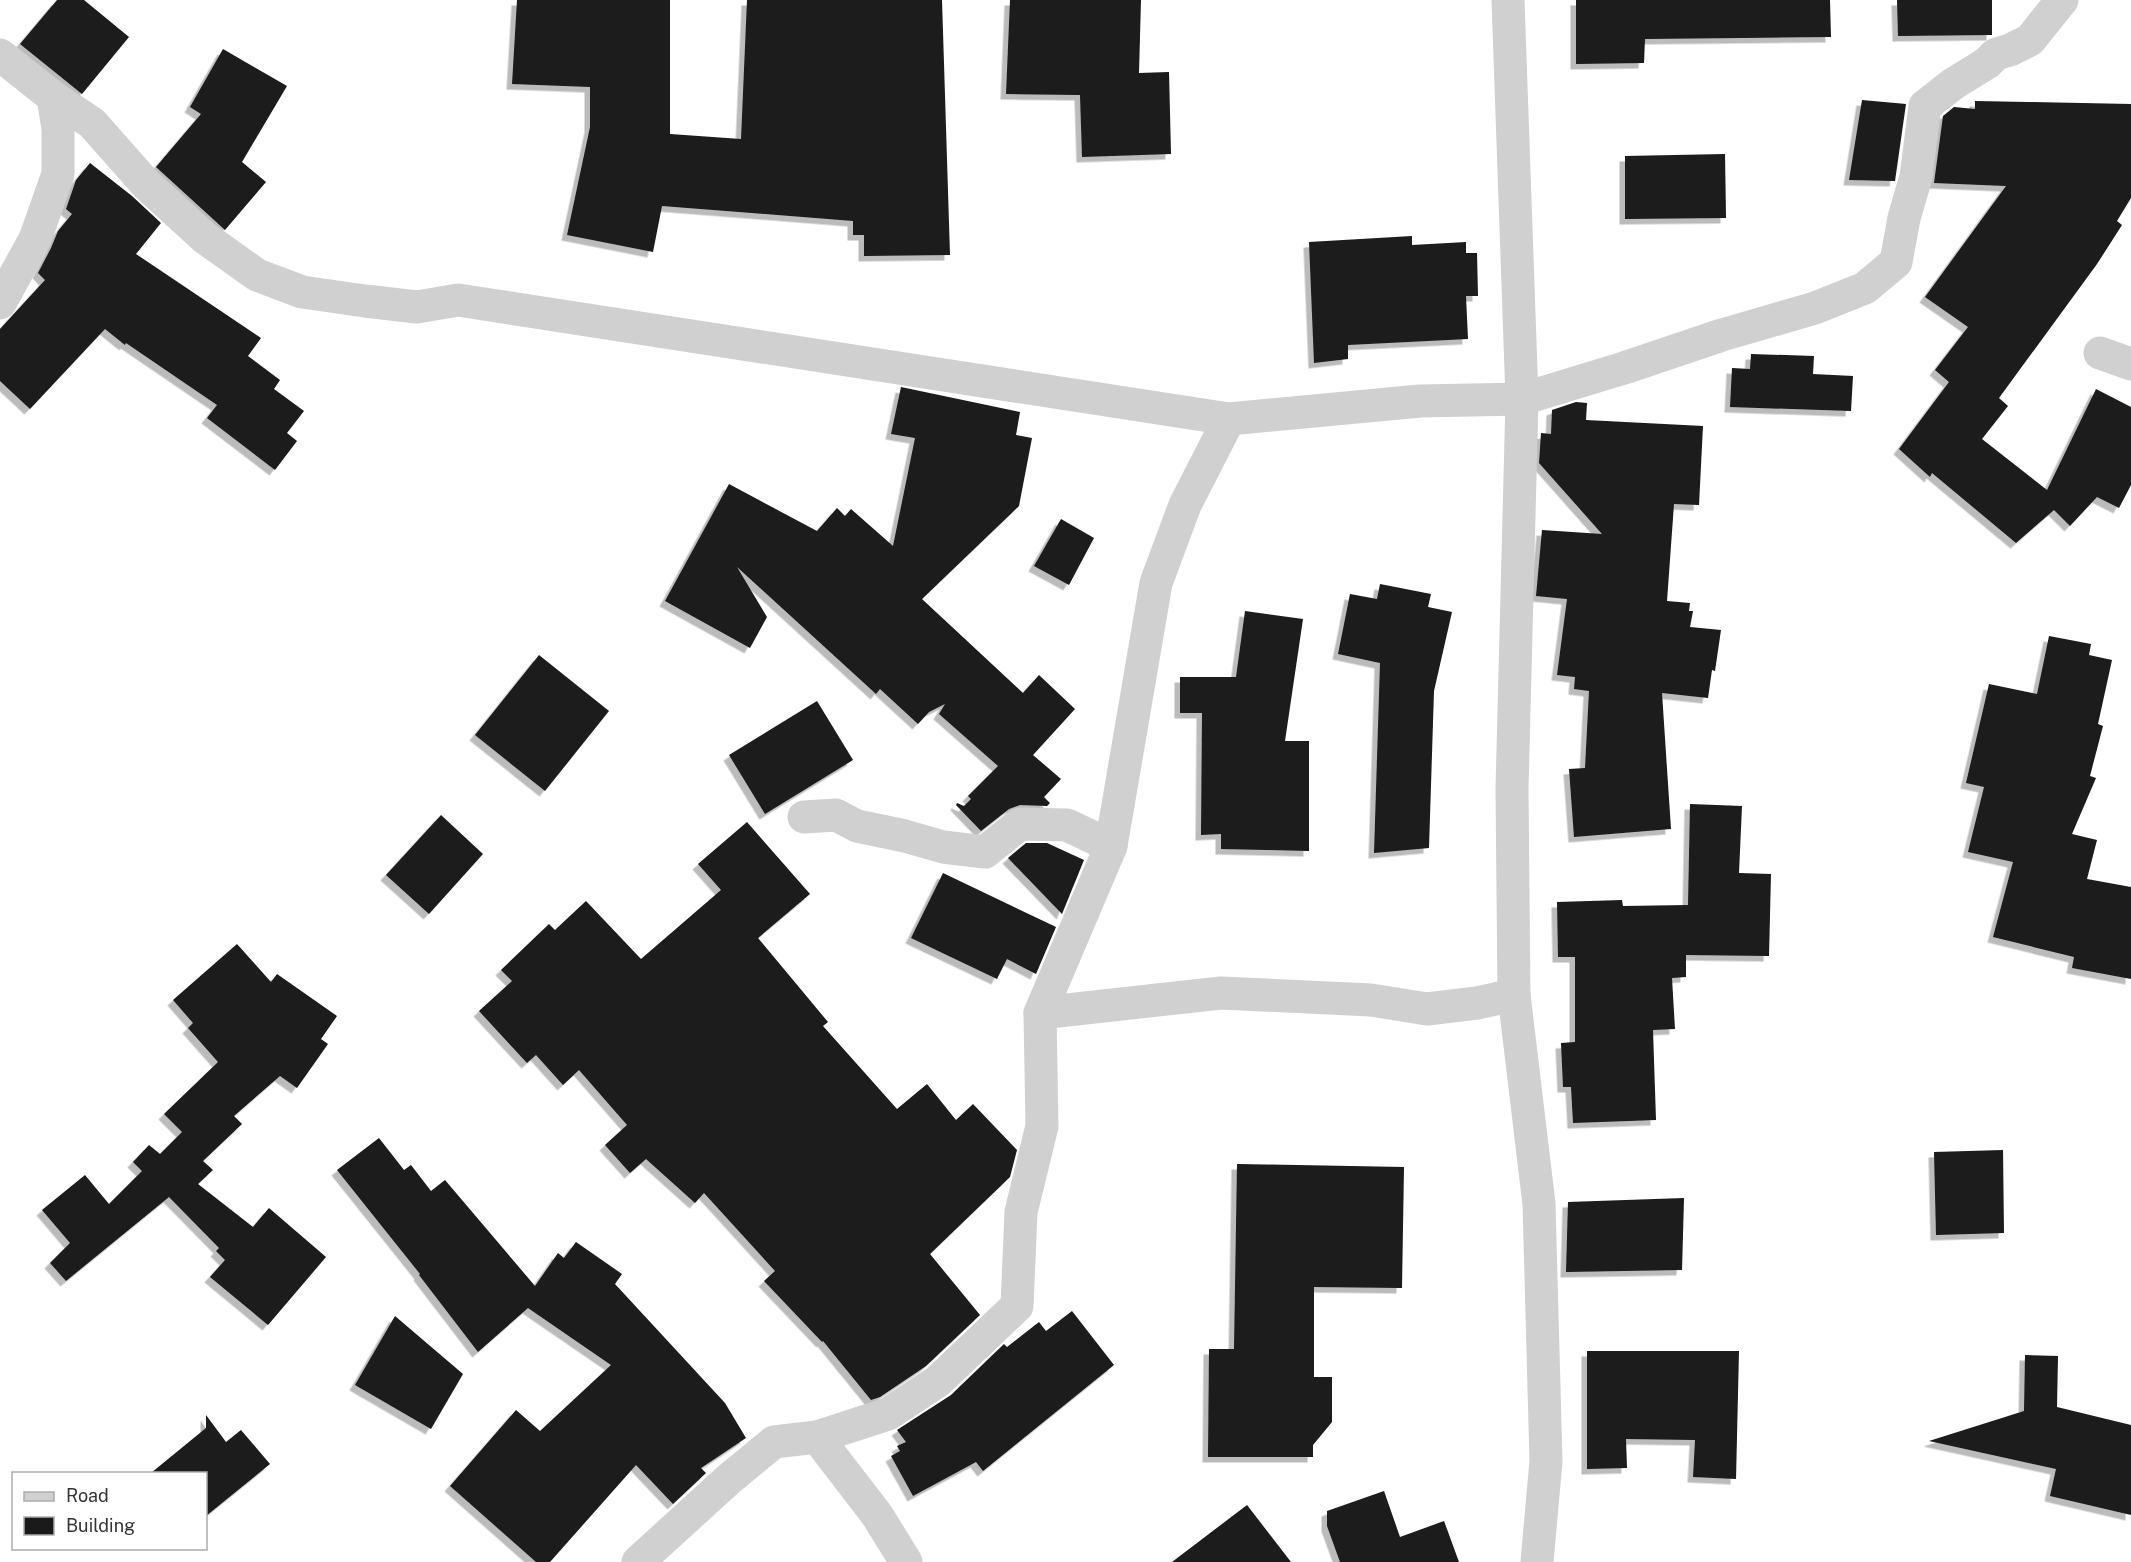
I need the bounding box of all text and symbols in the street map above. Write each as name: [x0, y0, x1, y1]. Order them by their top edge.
legend: [12, 1472, 207, 1550]
text: Road: [66, 1485, 109, 1506]
text: Building: [66, 1515, 135, 1536]

